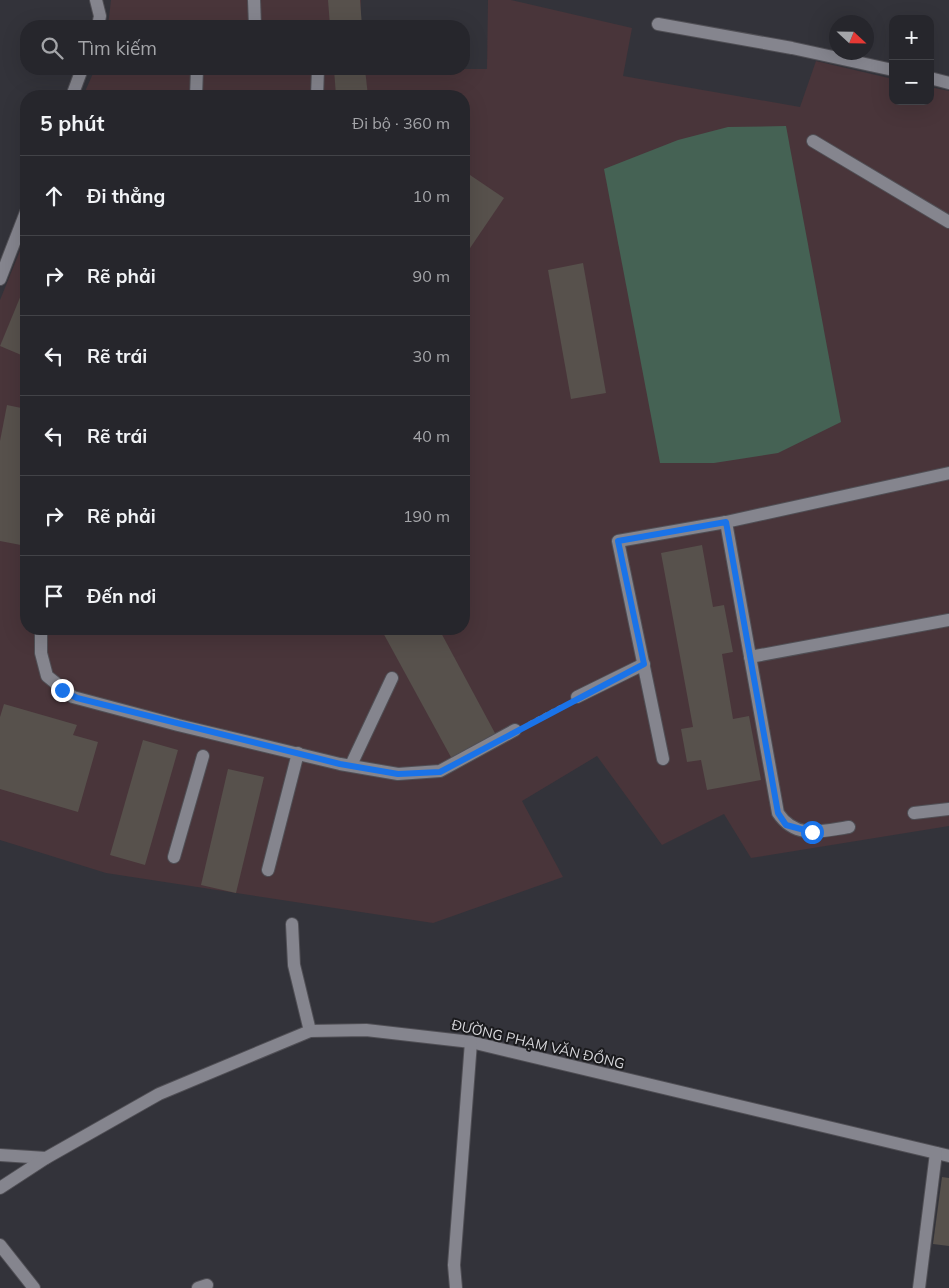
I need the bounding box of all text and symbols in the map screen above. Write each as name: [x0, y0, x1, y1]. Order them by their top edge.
north arrow: [829, 15, 874, 60]
map controls: [889, 15, 934, 105]
button: +: [889, 15, 934, 60]
search box: [20, 20, 470, 75]
icon: search: [38, 34, 66, 62]
text: Tìm kiếm: [78, 36, 157, 60]
button: −: [889, 60, 934, 105]
text: 5 phút: [40, 110, 105, 136]
text: Đi bộ · 360 m: [352, 113, 450, 133]
icon: ahead: [40, 182, 68, 210]
text: Đi thẳng: [87, 184, 165, 208]
text: 10 m: [413, 186, 450, 206]
icon: right: [40, 262, 68, 290]
text: Rẽ phải: [87, 264, 156, 288]
text: 90 m: [413, 266, 450, 286]
icon: left: [40, 342, 68, 370]
text: Rẽ trái: [87, 344, 147, 368]
text: 30 m: [413, 346, 450, 366]
icon: left: [40, 422, 68, 450]
text: Rẽ trái: [87, 424, 147, 448]
text: 40 m: [413, 426, 450, 446]
icon: right: [40, 502, 68, 530]
text: Rẽ phải: [87, 504, 156, 528]
text: 190 m: [403, 506, 450, 526]
icon: arrive: [40, 582, 68, 610]
text: Đến nơi: [87, 584, 156, 608]
route end: [51, 679, 74, 702]
route start: [801, 821, 824, 844]
street label: ĐƯỜNG PHẠM VĂN ĐỒNG: [450, 1015, 626, 1073]

